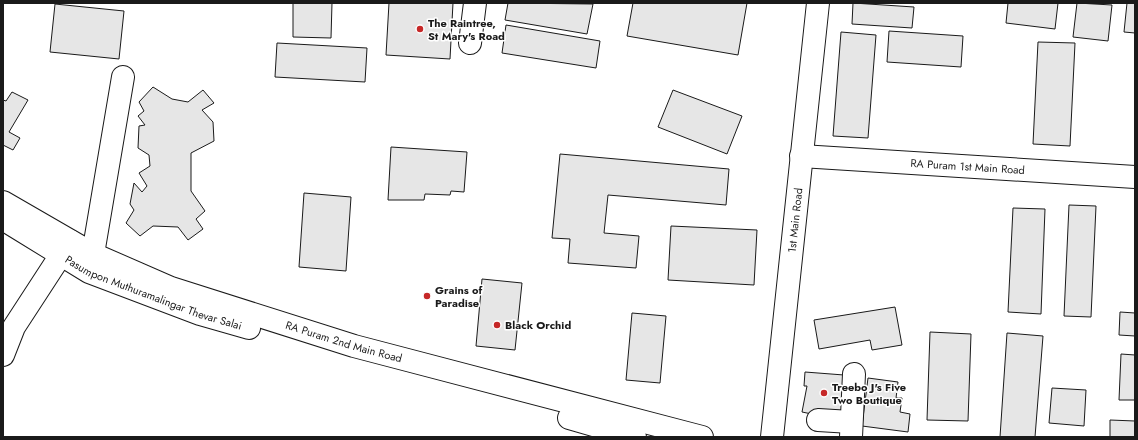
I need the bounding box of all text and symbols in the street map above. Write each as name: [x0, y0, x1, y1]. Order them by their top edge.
place label: The Raintree, St Mary's Road: [428, 15, 505, 44]
marker: The Raintree, St Mary's Road: [415, 24, 425, 34]
street label: RA Puram 1st Main Road: [910, 155, 1025, 178]
street label: 1st Main Road: [784, 187, 806, 254]
street label: Pasumpon Muthuramalingar Thevar Salai: [62, 251, 244, 334]
place label: Grains of Paradise: [435, 282, 484, 311]
marker: Grains of Paradise: [422, 291, 432, 301]
street label: RA Puram 2nd Main Road: [283, 317, 404, 366]
place label: Black Orchid: [505, 317, 571, 333]
marker: Black Orchid: [492, 320, 502, 330]
place label: Treebo J's Five Two Boutique: [832, 379, 906, 408]
marker: Treebo J's Five Two Boutique: [819, 388, 829, 398]

